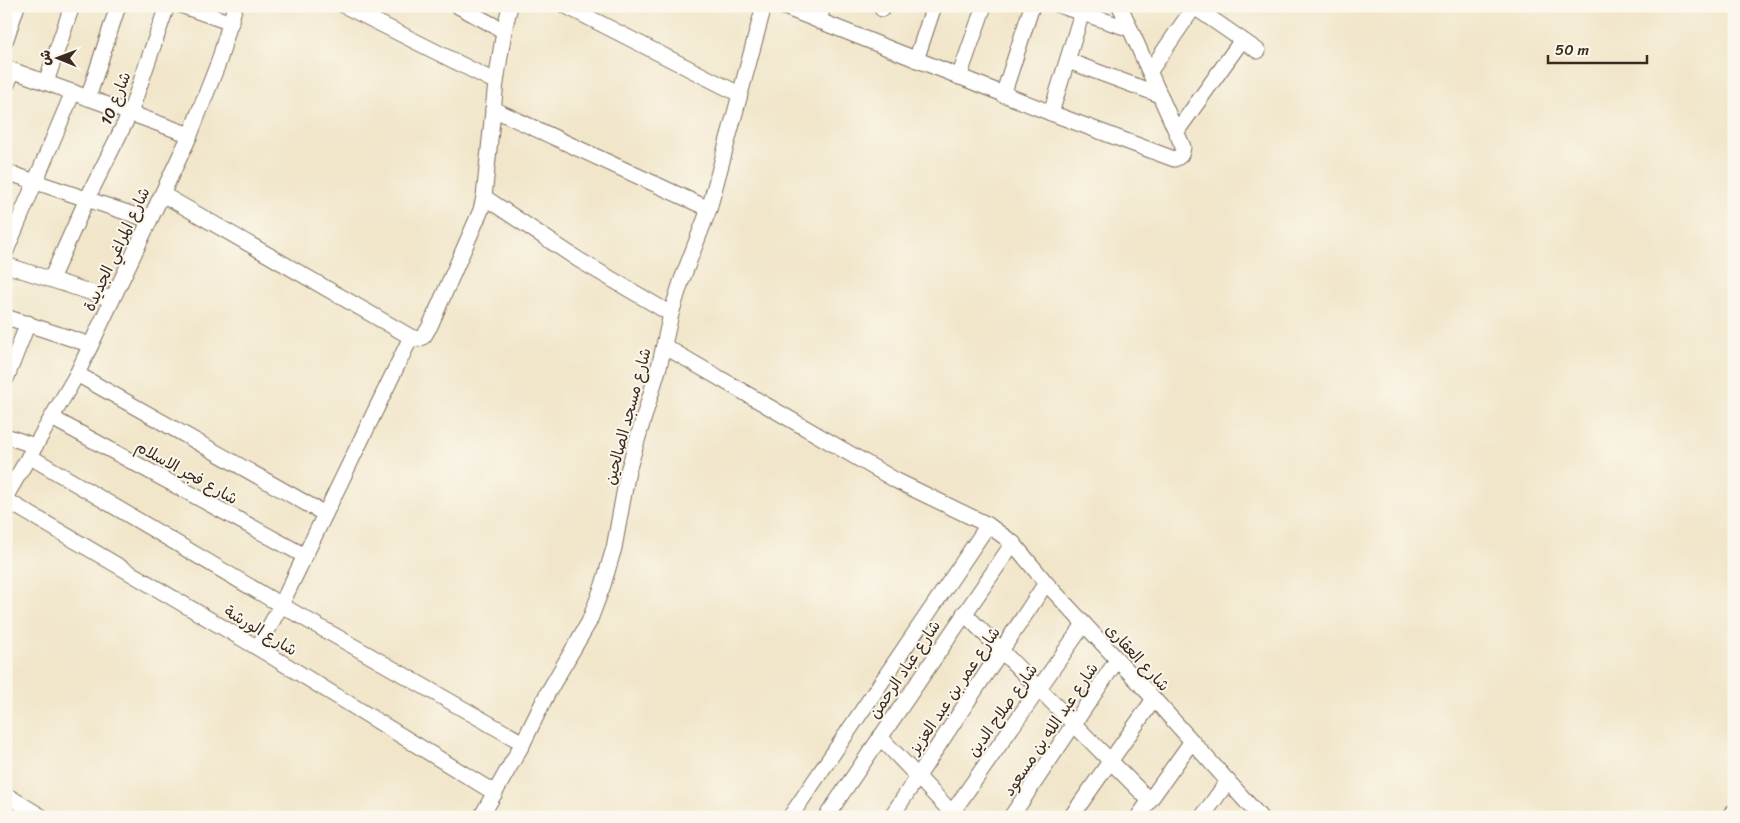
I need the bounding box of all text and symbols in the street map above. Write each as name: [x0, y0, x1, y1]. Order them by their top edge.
north arrow: [32, 32, 82, 82]
scale bar: [1548, 32, 1646, 64]
text: 50 m: [1555, 37, 1590, 63]
text: ش: [33, 50, 58, 66]
street label: شارع 10: [92, 67, 139, 129]
street label: شارع المراغي الجديدة: [75, 182, 158, 316]
street label: شارع مسجد الصالحين: [595, 344, 660, 488]
street label: شارع فجر الاسلام: [130, 432, 244, 513]
street label: شارع الورشة: [218, 597, 303, 664]
street label: شارع عباد الرحمن: [860, 614, 948, 725]
street label: شارع العقارى: [1098, 616, 1177, 698]
street label: شارع عمر بن عبد العزيز: [900, 620, 1008, 762]
street label: شارع عبد الله بن مسعود: [995, 656, 1106, 802]
street label: شارع صلاح الدين: [959, 657, 1045, 763]

